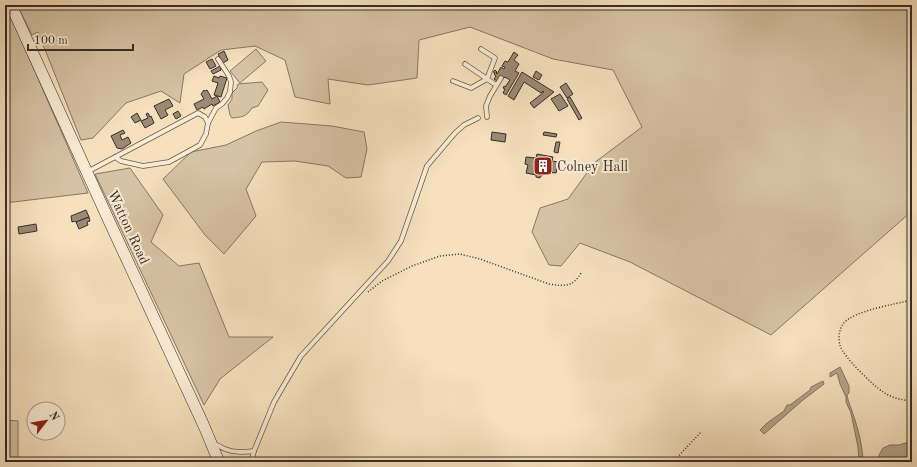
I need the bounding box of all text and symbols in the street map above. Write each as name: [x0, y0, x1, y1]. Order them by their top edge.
scale bar: [28, 26, 133, 52]
text: 100 m: [34, 35, 68, 47]
building icon: Colney Hall: [532, 155, 554, 177]
place label: Colney Hall: [557, 160, 628, 174]
street label: Watton Road: [105, 188, 151, 267]
north arrow: [26, 401, 66, 441]
text: N: [46, 410, 60, 424]

